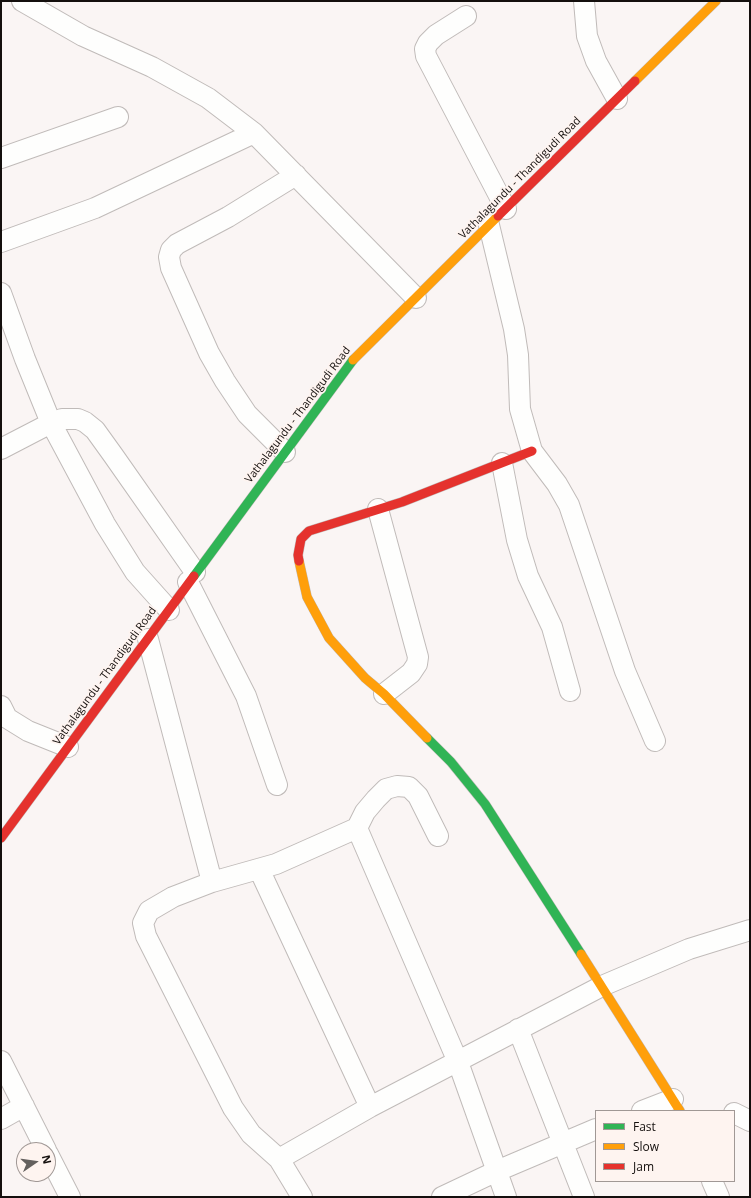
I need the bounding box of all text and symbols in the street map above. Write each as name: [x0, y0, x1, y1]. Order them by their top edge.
street label: Vathalagundu - Thandigudi Road: [456, 114, 584, 242]
street label: Vathalagundu - Thandigudi Road: [242, 344, 354, 486]
street label: Vathalagundu - Thandigudi Road: [51, 605, 159, 747]
legend: [595, 1110, 735, 1182]
text: Fast: [633, 1118, 656, 1135]
text: Slow: [633, 1138, 659, 1155]
north arrow: [16, 1142, 56, 1182]
text: N: [39, 1153, 56, 1165]
text: Jam: [633, 1158, 654, 1175]

